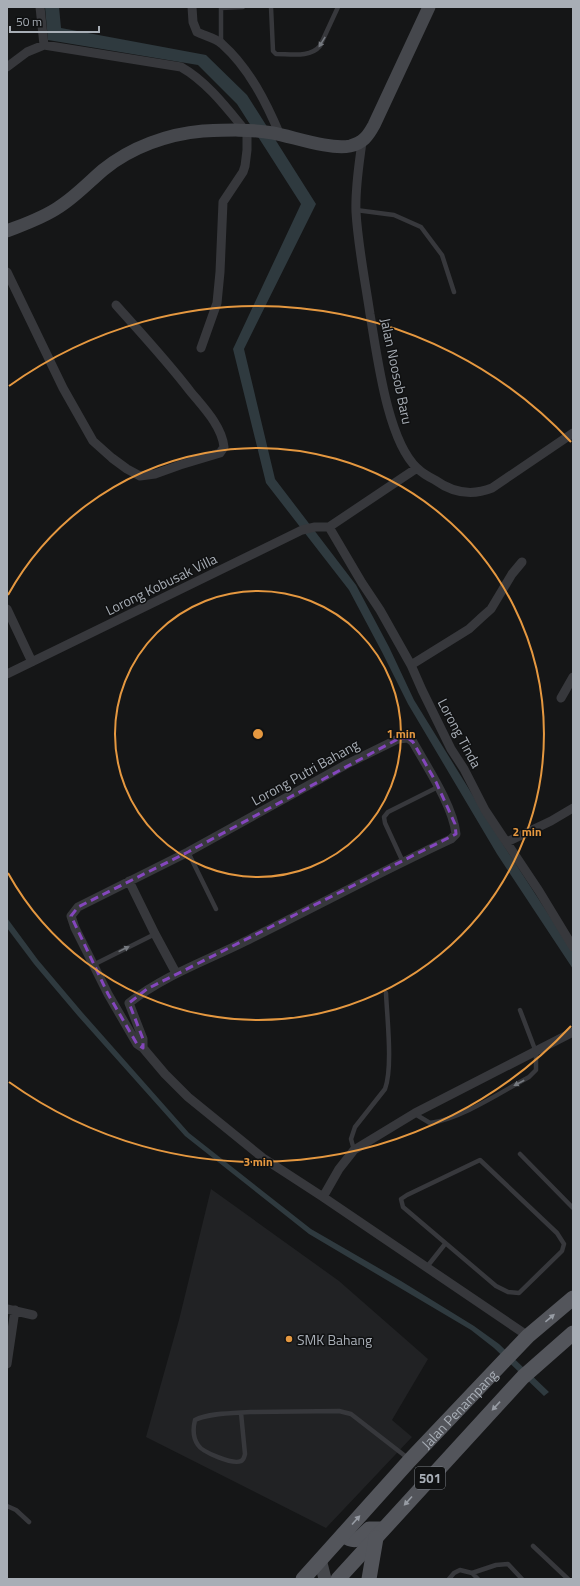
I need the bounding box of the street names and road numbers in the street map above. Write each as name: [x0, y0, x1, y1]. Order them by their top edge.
street label: Jalan Noosob Baru: [375, 316, 419, 426]
street label: Lorong Kobusak Villa: [102, 548, 220, 620]
street label: Lorong Tinda: [433, 694, 487, 772]
street label: Lorong Putri Bahang: [247, 734, 363, 810]
street label: Jalan Penampang: [416, 1364, 502, 1453]
road number: 501: [415, 1467, 445, 1489]

